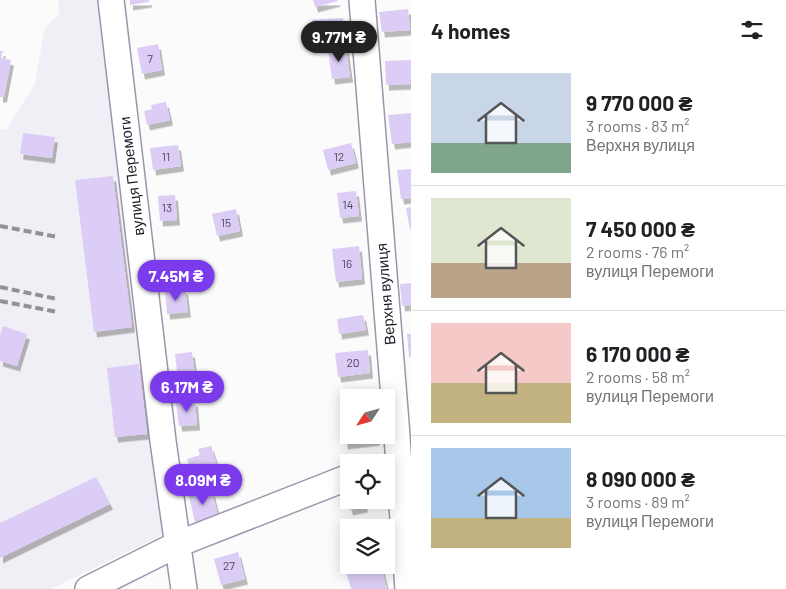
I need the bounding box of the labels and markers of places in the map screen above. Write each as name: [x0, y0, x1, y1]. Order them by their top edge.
pin: 9.77M ₴: [293, 20, 385, 63]
pin: 7.45M ₴: [130, 260, 222, 302]
pin: 6.17M ₴: [141, 370, 233, 413]
pin: 8.09M ₴: [157, 464, 249, 506]

